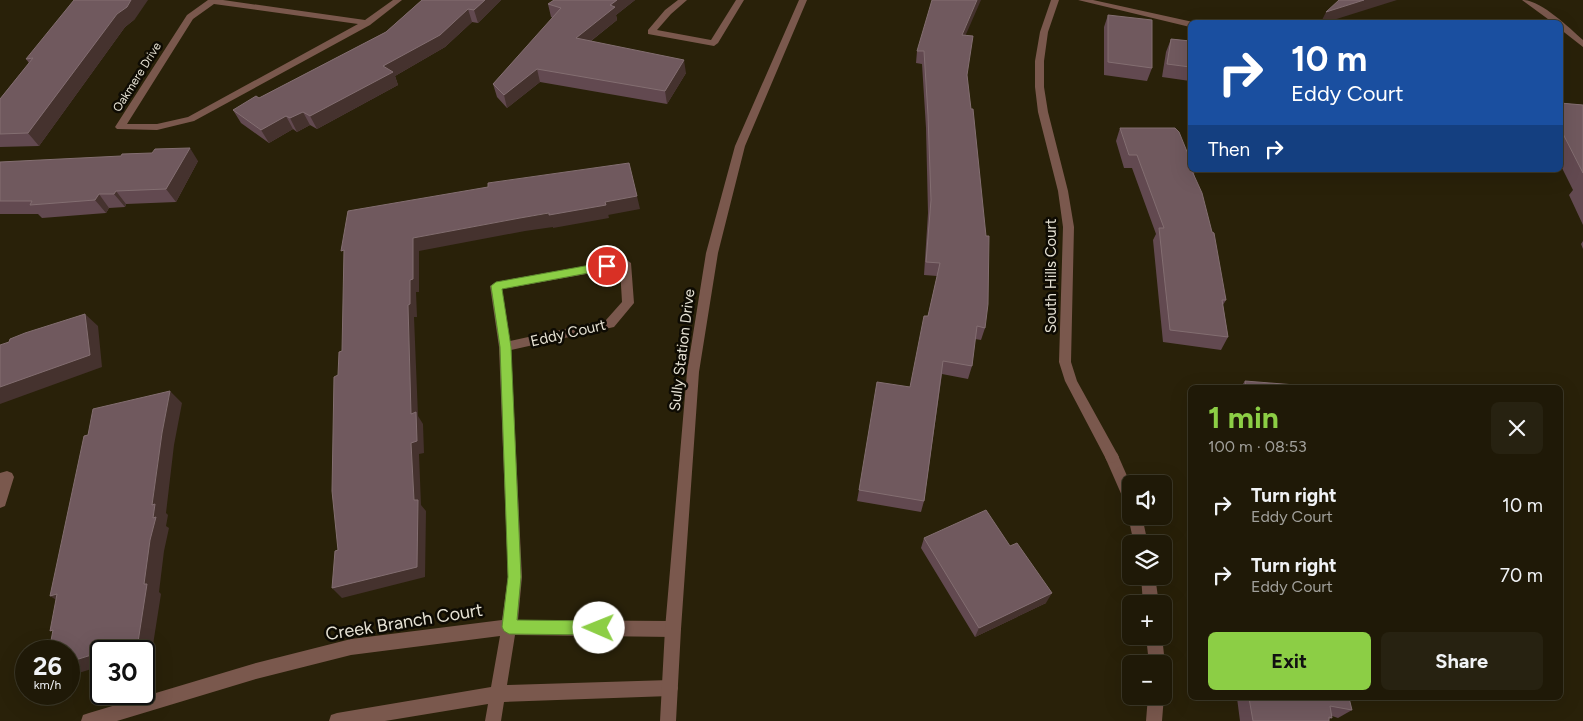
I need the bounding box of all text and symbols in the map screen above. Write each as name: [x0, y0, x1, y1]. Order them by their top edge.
text: 10 m: [1291, 38, 1367, 80]
street label: Oakmere Drive: [110, 39, 164, 114]
icon: right: [1208, 40, 1273, 105]
text: Eddy Court: [1291, 80, 1403, 107]
icon: right: [1260, 135, 1288, 163]
text: Then: [1208, 138, 1250, 161]
street label: South Hills Court: [1042, 218, 1060, 333]
pin: [586, 245, 628, 287]
icon: arrive: [593, 252, 621, 280]
street label: Sully Station Drive: [666, 288, 698, 412]
street label: Eddy Court: [529, 316, 608, 350]
text: 1 min: [1208, 399, 1279, 436]
button: close: [1491, 402, 1543, 454]
text: 100 m · 08:53: [1208, 437, 1307, 456]
map controls: [1122, 475, 1172, 705]
button: sound: [1122, 475, 1172, 525]
text: Turn right: [1251, 484, 1337, 507]
icon: right: [1208, 491, 1236, 519]
text: 10 m: [1502, 494, 1543, 517]
text: Eddy Court: [1251, 507, 1333, 526]
button: layers: [1122, 535, 1172, 585]
text: Turn right: [1251, 554, 1337, 577]
icon: right: [1208, 561, 1236, 589]
text: 70 m: [1500, 564, 1543, 587]
text: Eddy Court: [1251, 577, 1333, 596]
button: +: [1122, 595, 1172, 645]
street label: Creek Branch Court: [324, 599, 484, 645]
position arrow: [572, 601, 624, 653]
button: Exit: [1208, 632, 1371, 690]
button: Share: [1381, 632, 1543, 690]
speed limit sign: 30: [90, 640, 155, 705]
text: 26: [33, 651, 62, 681]
button: −: [1122, 655, 1172, 705]
text: km/h: [34, 678, 61, 692]

